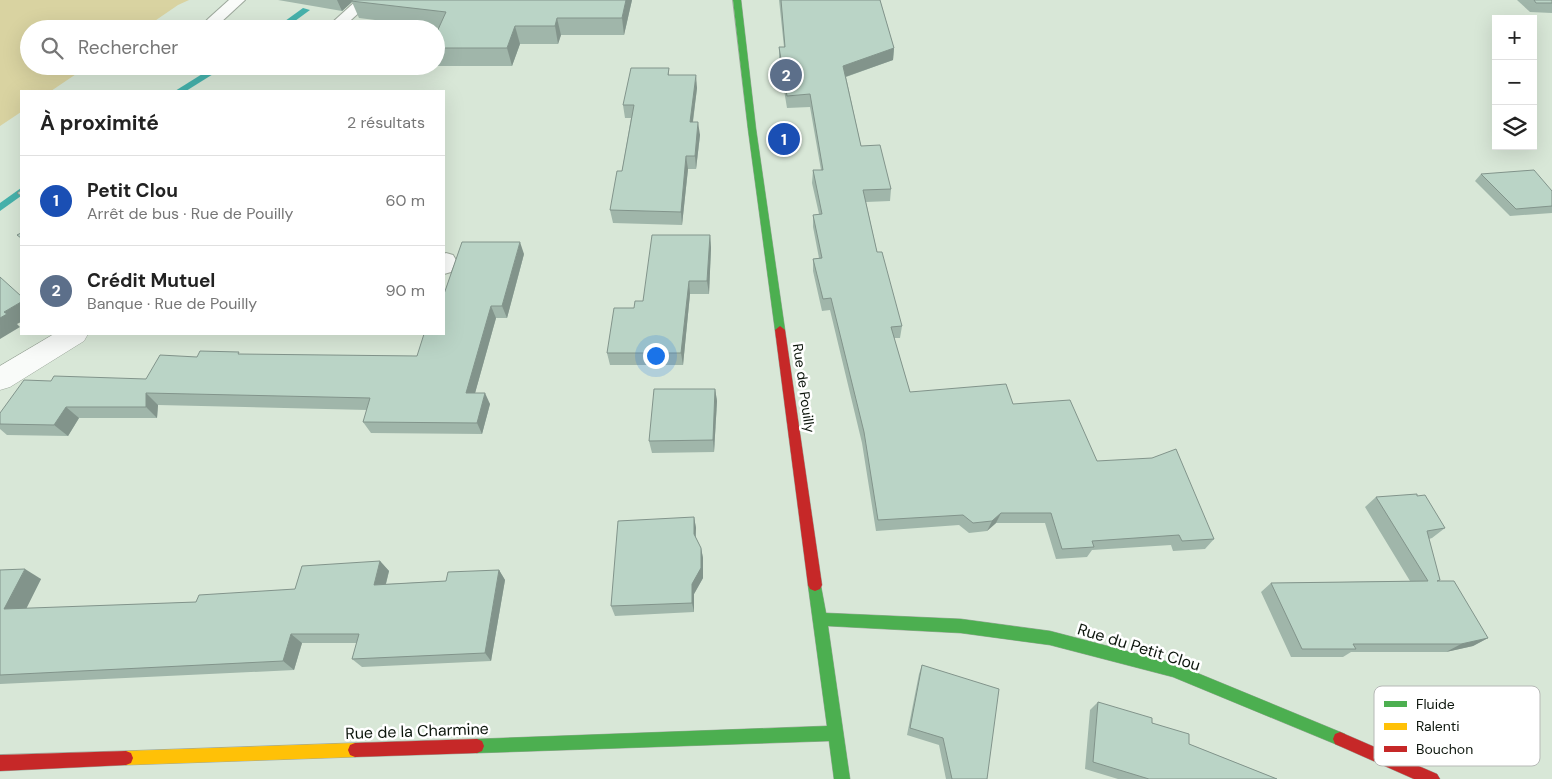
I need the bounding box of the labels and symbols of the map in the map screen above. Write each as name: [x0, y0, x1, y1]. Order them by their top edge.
pin: 2: [770, 56, 802, 94]
pin: 1: [768, 120, 800, 158]
street label: Rue de Pouilly: [789, 342, 819, 434]
your location: [643, 343, 669, 369]
street label: Rue du Petit Clou: [1075, 618, 1203, 676]
legend: [1374, 686, 1540, 766]
text: Fluide: [1416, 695, 1455, 713]
text: Ralenti: [1416, 717, 1460, 735]
street label: Rue de la Charmine: [345, 718, 489, 744]
text: Bouchon: [1416, 740, 1473, 758]

